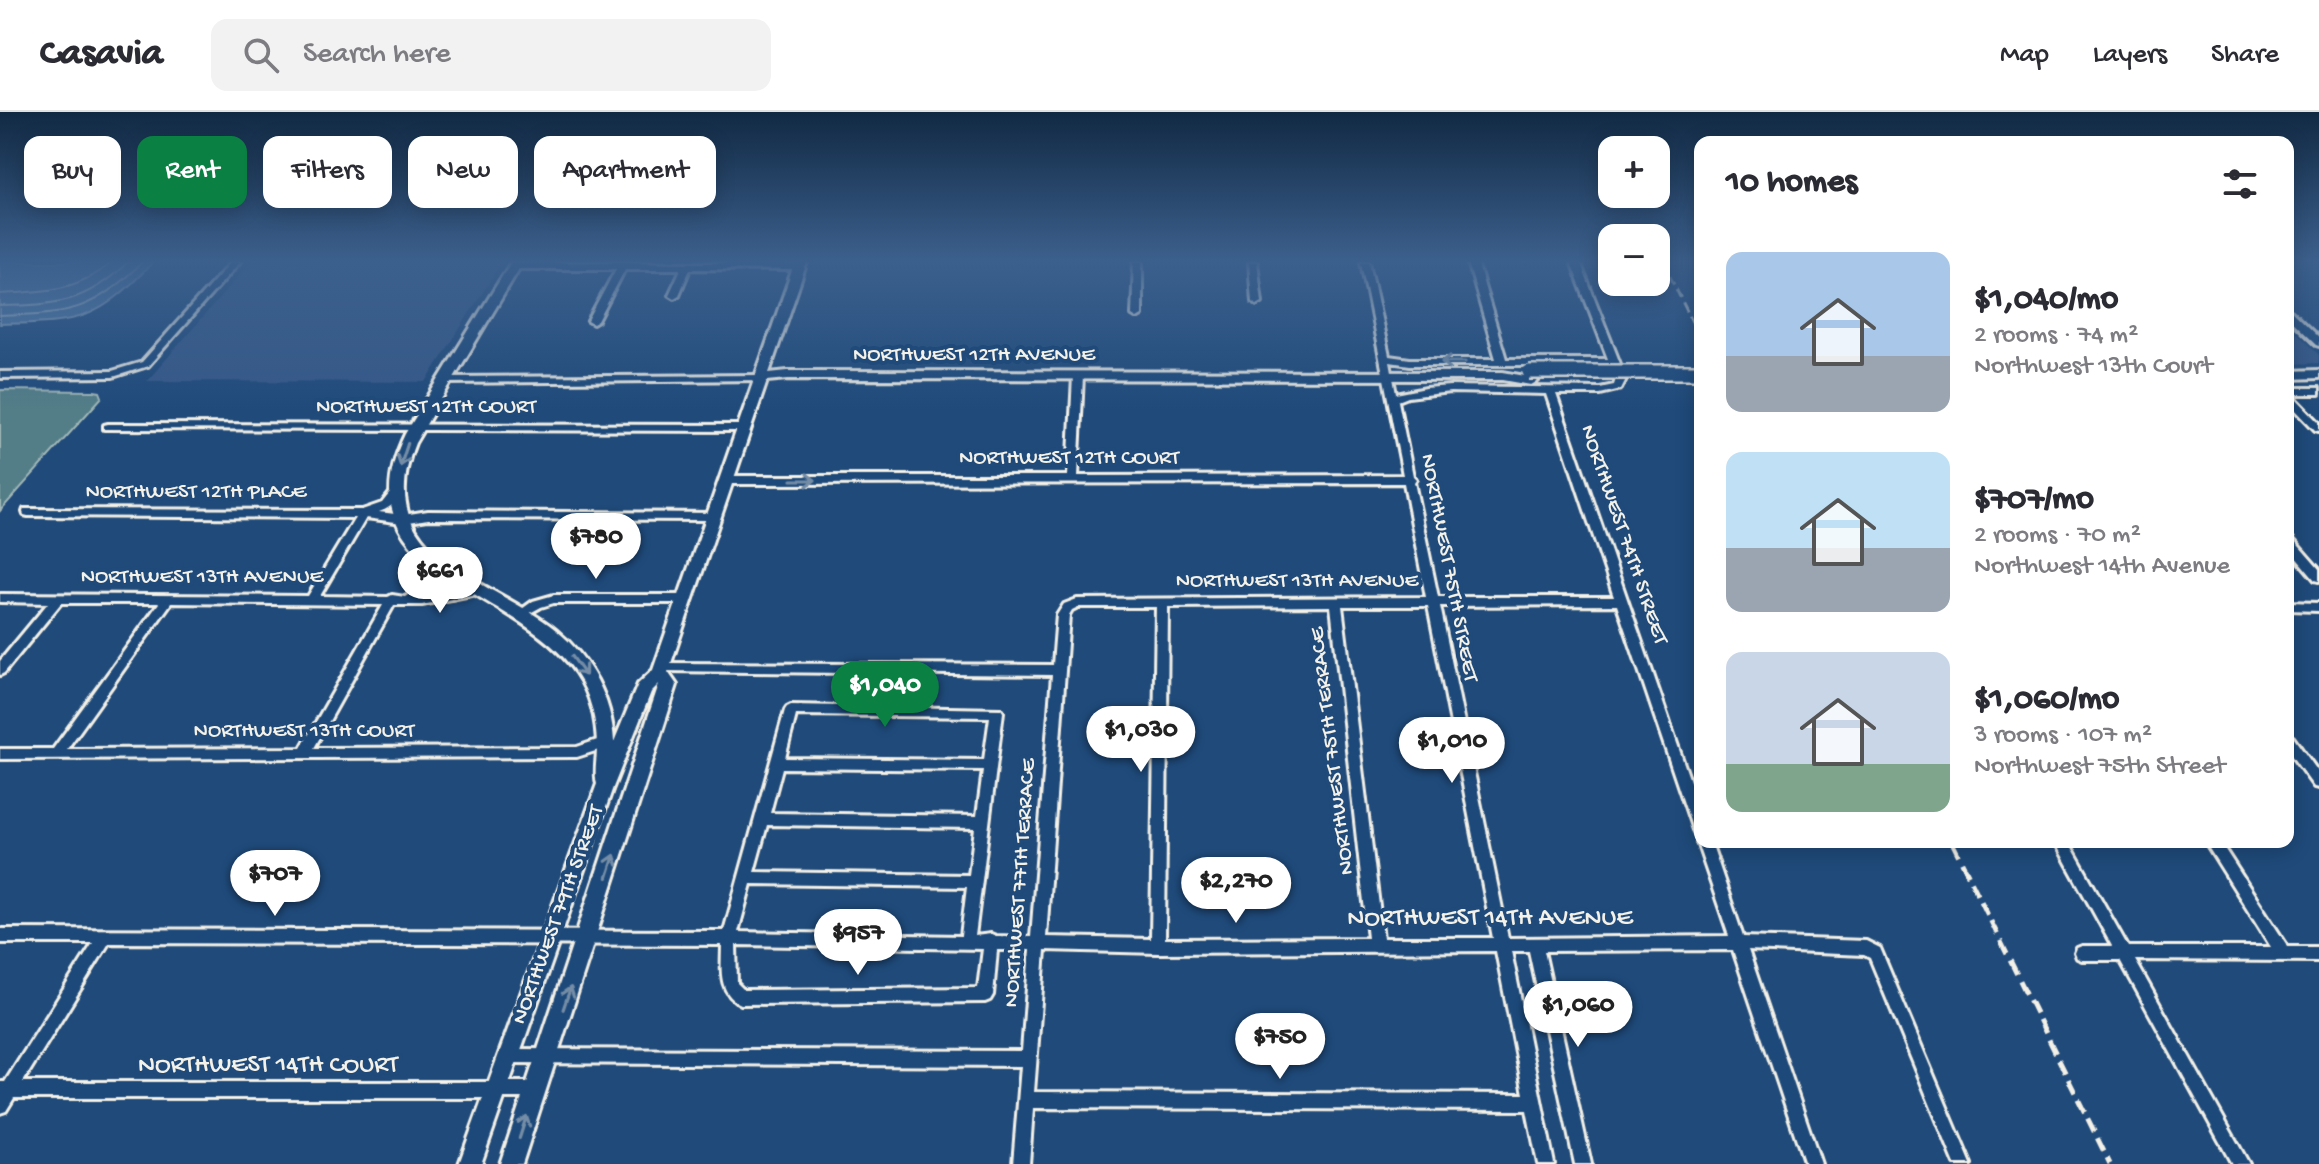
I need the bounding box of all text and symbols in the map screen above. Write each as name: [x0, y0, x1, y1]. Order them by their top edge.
search box: [211, 19, 771, 91]
text: Casavia: [40, 33, 163, 77]
icon: search: [239, 33, 283, 77]
text: Search here: [303, 38, 451, 73]
text: Map: [2000, 39, 2049, 72]
text: Layers: [2093, 39, 2167, 72]
text: Share: [2211, 39, 2279, 72]
chip: Buy: [24, 136, 121, 208]
chip: Rent: [137, 136, 247, 208]
chip: Filters: [263, 136, 392, 208]
chip: New: [408, 136, 518, 208]
chip: Apartment: [534, 136, 716, 208]
map controls: [1598, 136, 1670, 296]
button: +: [1598, 136, 1670, 208]
icon: filters: [2218, 162, 2262, 206]
text: 10 homes: [1726, 164, 1857, 204]
button: −: [1598, 224, 1670, 296]
text: $1,040/mo: [1974, 281, 2118, 321]
icon: home: [1790, 284, 1886, 380]
text: 2 rooms · 74 m²: [1974, 321, 2138, 352]
street label: NORTHWEST 12TH AVENUE: [853, 343, 1096, 369]
text: Northwest 13th Court: [1974, 352, 2213, 383]
one-way arrow: [1440, 354, 1467, 370]
street label: NORTHWEST 12TH COURT: [316, 395, 538, 421]
street label: NORTHWEST 74TH STREET: [1573, 422, 1673, 650]
one-way arrow: [396, 441, 411, 467]
street label: NORTHWEST 12TH COURT: [959, 446, 1181, 472]
street label: NORTHWEST 75TH STREET: [1413, 452, 1483, 686]
one-way arrow: [790, 472, 817, 488]
street label: NORTHWEST 12TH PLACE: [85, 480, 308, 506]
text: $707/mo: [1974, 481, 2094, 521]
icon: home: [1790, 484, 1886, 580]
pin: $780: [549, 513, 643, 581]
text: 2 rooms · 70 m²: [1974, 521, 2141, 552]
text: $780: [569, 523, 623, 554]
pin: $661: [393, 547, 487, 615]
text: Northwest 14th Avenue: [1974, 552, 2230, 583]
text: $661: [416, 557, 464, 588]
street label: NORTHWEST 13TH AVENUE: [81, 565, 325, 591]
street label: NORTHWEST 13TH AVENUE: [1176, 569, 1420, 595]
street label: NORTHWEST 75TH TERRACE: [1305, 624, 1361, 876]
one-way arrow: [571, 654, 587, 676]
pin: $1,040: [820, 661, 950, 729]
text: $1,040: [849, 671, 921, 702]
text: $1,060/mo: [1974, 681, 2119, 721]
icon: home: [1790, 684, 1886, 780]
pin: $1,030: [1076, 706, 1206, 774]
text: $1,030: [1104, 716, 1178, 747]
pin: $1,010: [1387, 717, 1517, 785]
street label: NORTHWEST 13TH COURT: [194, 719, 416, 745]
text: 3 rooms · 107 m²: [1974, 721, 2152, 752]
text: $1,010: [1417, 727, 1487, 758]
text: Northwest 75th Street: [1974, 752, 2225, 783]
street label: NORTHWEST 77TH TERRACE: [999, 756, 1043, 1008]
street label: NORTHWEST 79TH STREET: [507, 800, 611, 1028]
pin: $707: [228, 850, 322, 918]
one-way arrow: [605, 853, 620, 878]
pin: $2,270: [1171, 857, 1301, 925]
text: $707: [248, 860, 302, 891]
text: $2,270: [1199, 867, 1273, 898]
street label: NORTHWEST 14TH AVENUE: [1347, 904, 1634, 935]
pin: $957: [811, 909, 905, 977]
text: $957: [832, 919, 884, 950]
pin: $1,060: [1513, 981, 1643, 1049]
one-way arrow: [560, 986, 575, 1011]
text: $1,060: [1541, 991, 1615, 1022]
pin: $750: [1233, 1013, 1327, 1081]
text: $750: [1253, 1023, 1307, 1054]
street label: NORTHWEST 14TH COURT: [138, 1051, 399, 1082]
one-way arrow: [517, 1115, 532, 1140]

